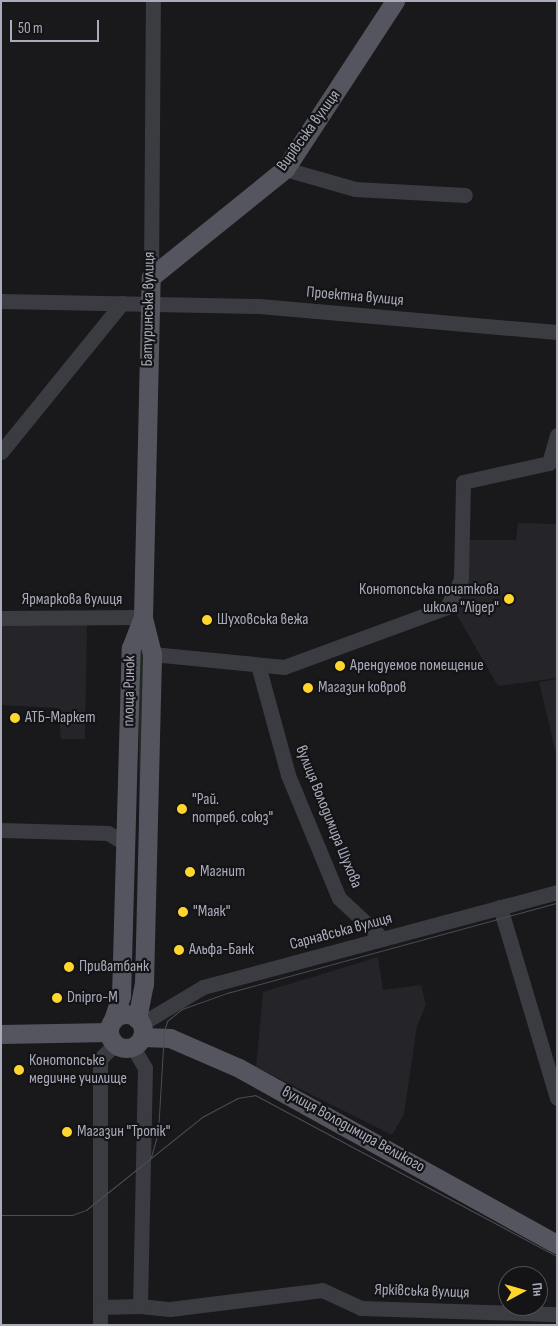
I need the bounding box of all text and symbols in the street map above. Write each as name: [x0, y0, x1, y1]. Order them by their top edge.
scale bar: [12, 10, 101, 42]
text: 50 m: [18, 19, 43, 38]
street label: Вирівська вулиця: [273, 87, 345, 175]
street label: Батуринська вулиця: [138, 251, 160, 367]
street label: Проектна вулиця: [306, 283, 404, 311]
place label: Конотопська початкова школа "Лідер": [359, 580, 499, 618]
street label: Ярмаркова вулиця: [22, 590, 122, 610]
marker: Конотопська початкова школа "Лідер": [503, 593, 515, 605]
place label: Шуховська вежа: [217, 610, 308, 630]
marker: Шуховська вежа: [201, 614, 213, 626]
street label: площа Ринок: [120, 655, 140, 727]
place label: Арендуемое помещение: [350, 656, 484, 676]
marker: Арендуемое помещение: [334, 660, 346, 672]
place label: Магазин ковров: [318, 678, 406, 698]
marker: Магазин ковров: [302, 682, 314, 694]
place label: АТБ-Маркет: [25, 708, 95, 728]
marker: АТБ-Маркет: [9, 712, 21, 724]
street label: вулиця Володимира Шухова: [291, 743, 365, 891]
place label: "Рай. потреб. союз": [192, 790, 273, 828]
marker: "Рай. потреб. союз": [176, 803, 188, 815]
place label: Магнит: [200, 862, 245, 882]
marker: Магнит: [184, 866, 196, 878]
place label: "Маяк": [193, 902, 230, 922]
marker: "Маяк": [177, 906, 189, 918]
street label: Сарнавська вулиця: [288, 909, 394, 955]
place label: Альфа-Банк: [189, 940, 254, 960]
marker: Альфа-Банк: [173, 944, 185, 956]
place label: Приватбанк: [79, 957, 149, 977]
marker: Приватбанк: [63, 961, 75, 973]
place label: Dnipro-M: [67, 988, 118, 1008]
marker: Dnipro-M: [51, 992, 63, 1004]
place label: Конотопське медичне училище: [29, 1051, 127, 1089]
marker: Конотопське медичне училище: [13, 1064, 25, 1076]
street label: вулиця Володимира Великого: [278, 1083, 428, 1177]
place label: Магазин "Тропік": [77, 1122, 170, 1142]
marker: Магазин "Тропік": [61, 1126, 73, 1138]
north arrow: [498, 1266, 548, 1316]
street label: Ярківська вулиця: [374, 1281, 470, 1303]
text: Пн: [528, 1282, 547, 1297]

